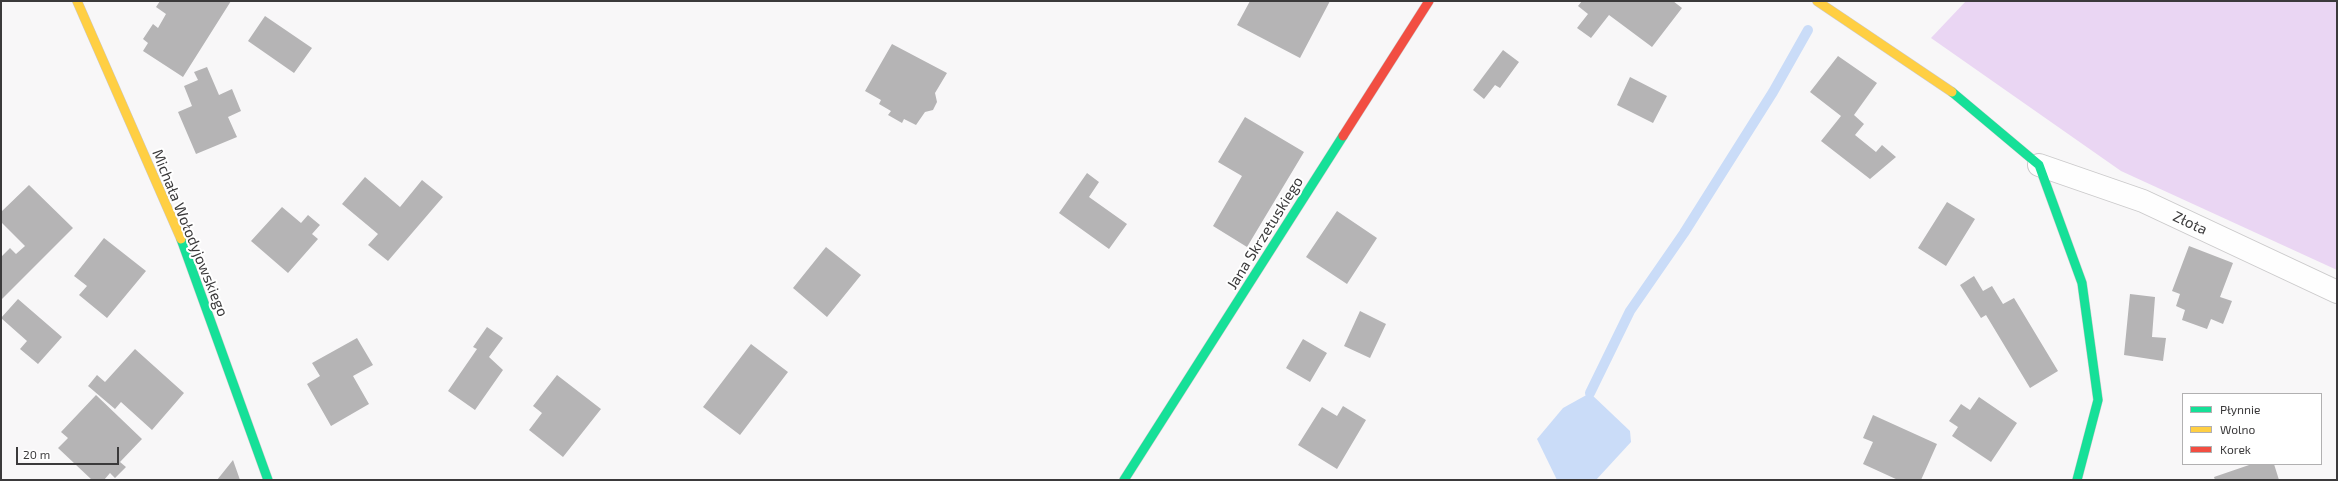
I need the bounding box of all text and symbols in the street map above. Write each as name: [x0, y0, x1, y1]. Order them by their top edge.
street label: Michała Wołodyjowskiego: [148, 147, 232, 319]
street label: Jana Skrzetuskiego: [1223, 173, 1307, 293]
street label: Złota: [2170, 207, 2210, 239]
legend: [2182, 393, 2322, 465]
text: Płynnie: [2220, 402, 2260, 416]
text: Wolno: [2220, 422, 2255, 436]
scale bar: [18, 439, 121, 465]
text: Korek: [2220, 442, 2251, 456]
text: 20 m: [23, 447, 50, 461]

